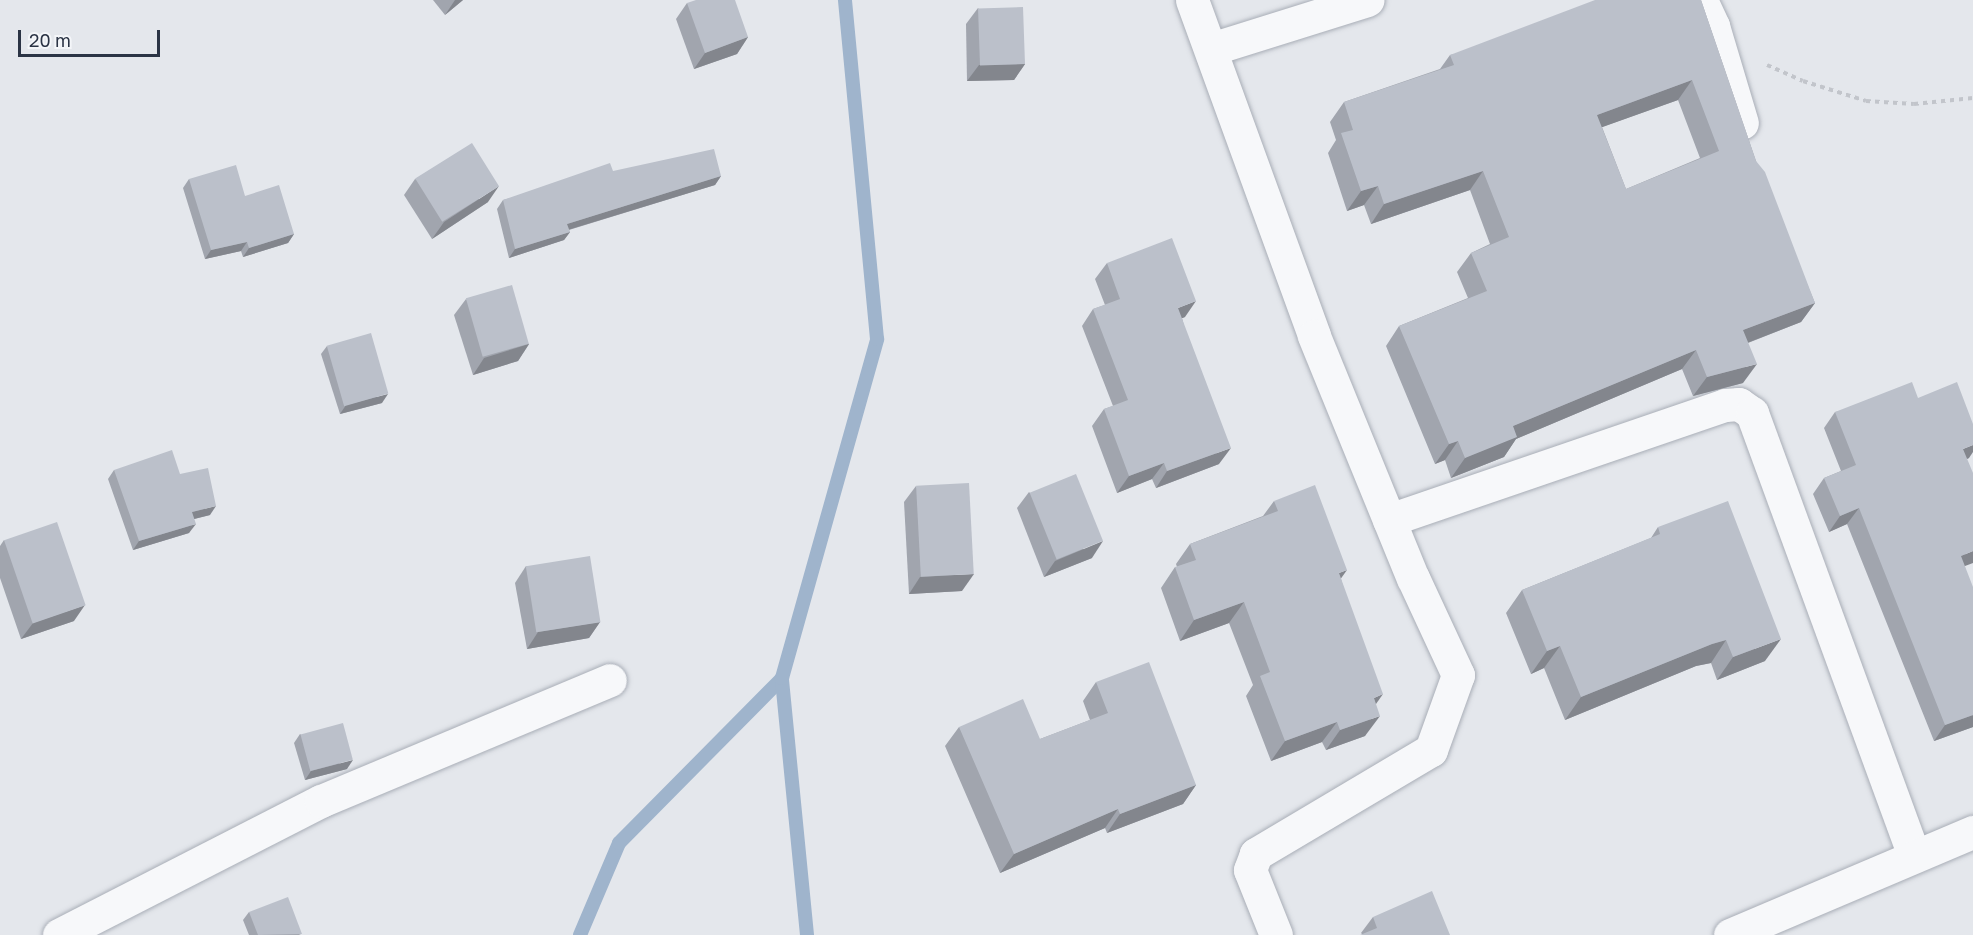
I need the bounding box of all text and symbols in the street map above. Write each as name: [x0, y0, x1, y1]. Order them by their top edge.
scale bar: [21, 18, 164, 56]
text: 20 m: [29, 29, 71, 51]

